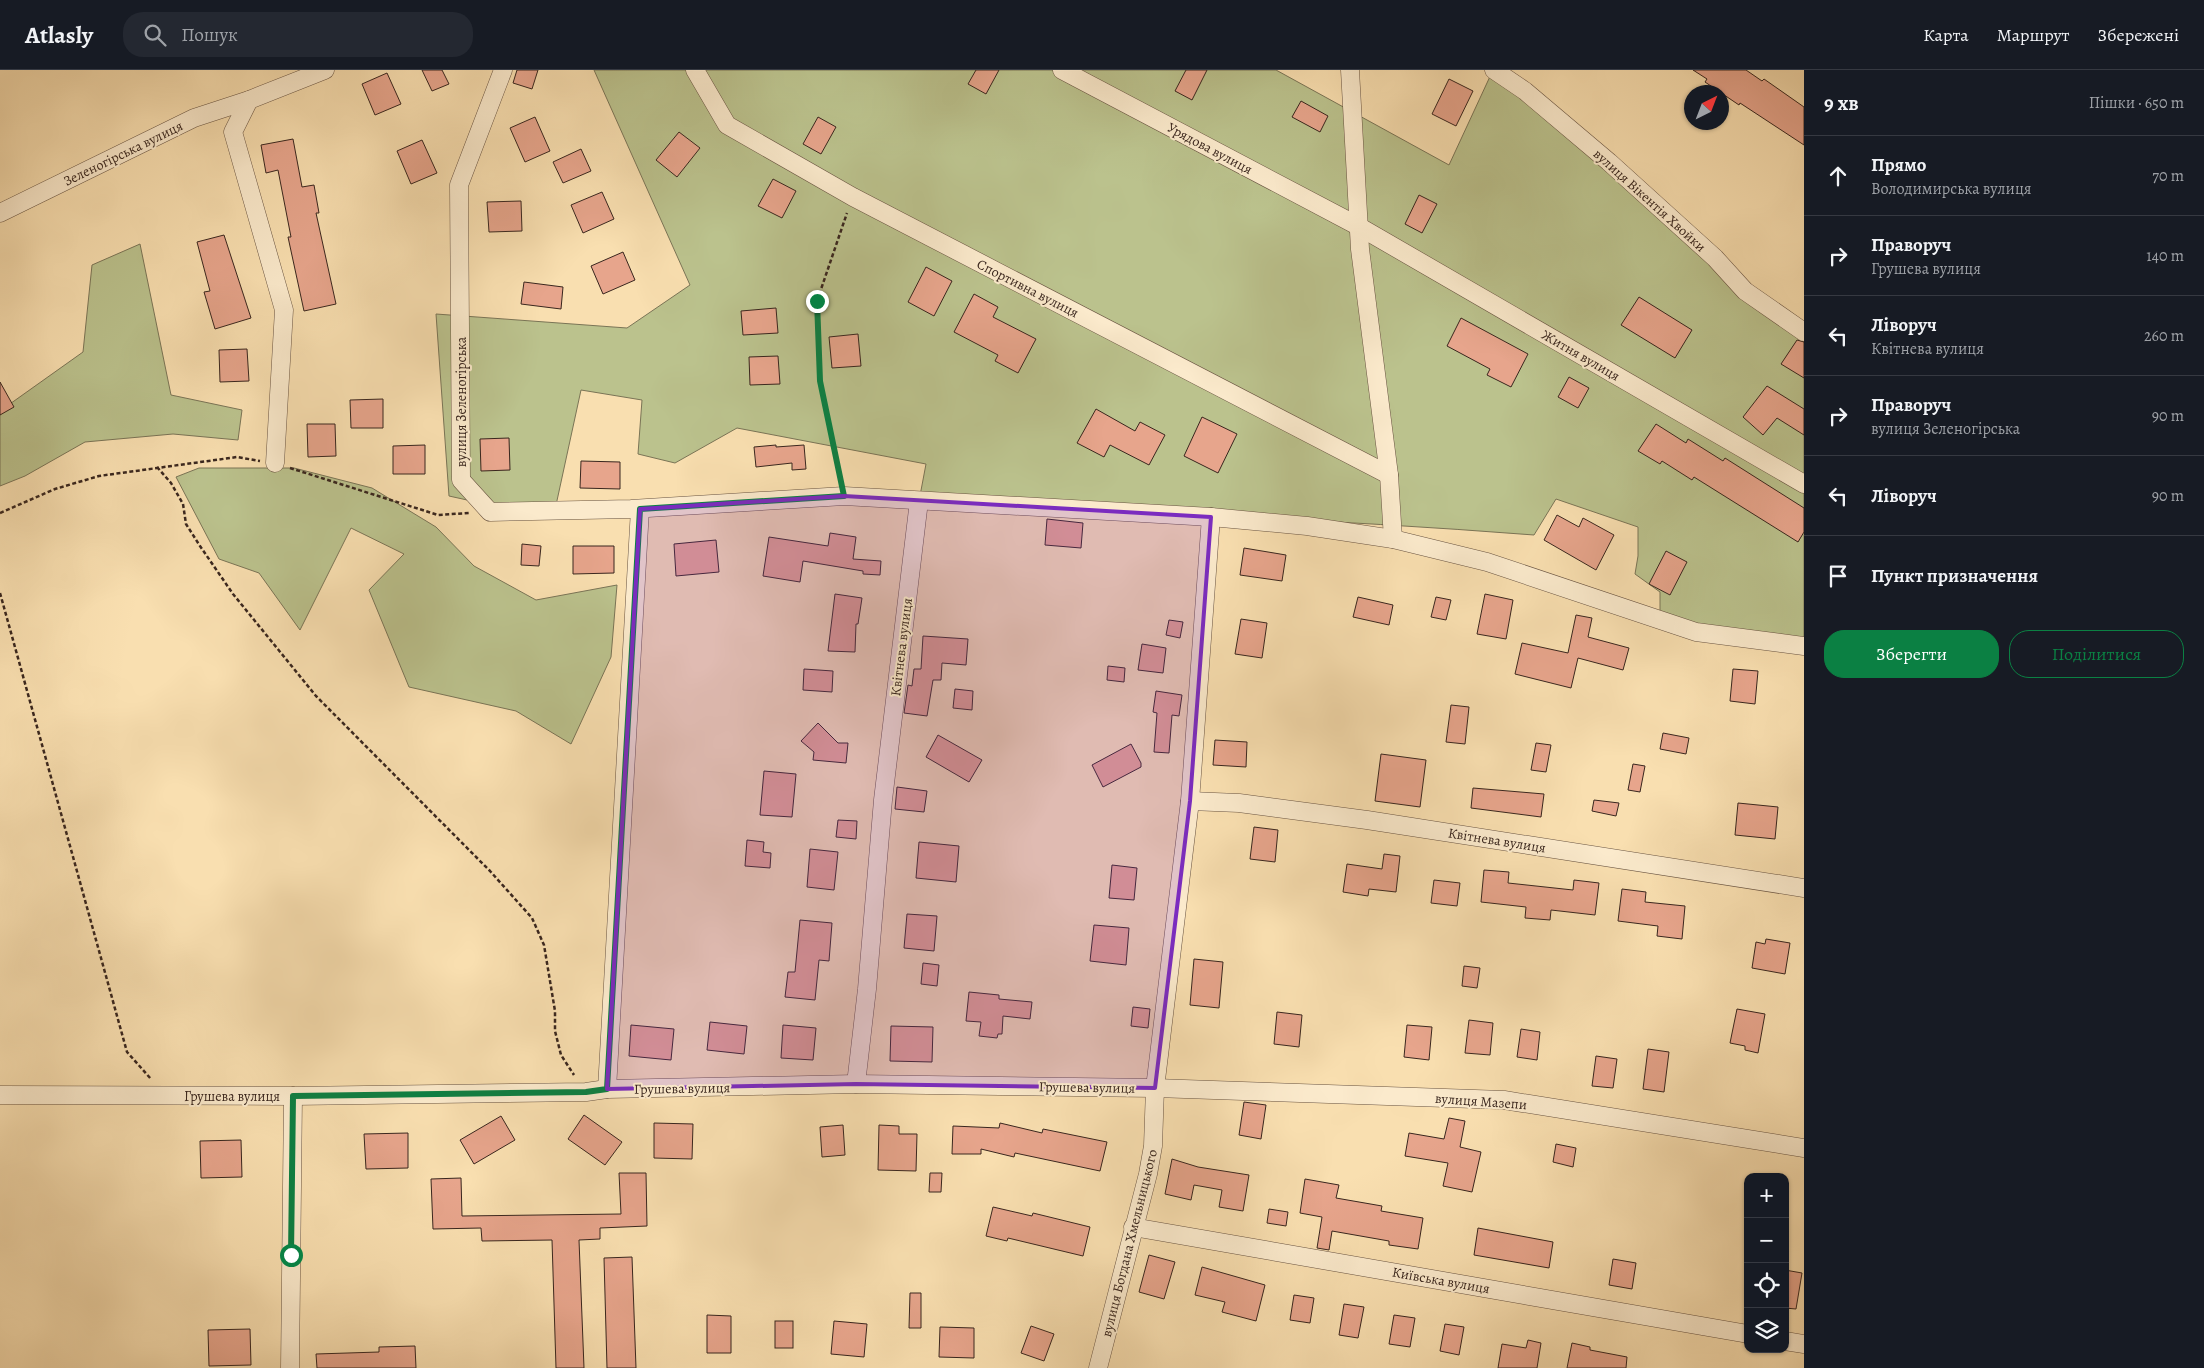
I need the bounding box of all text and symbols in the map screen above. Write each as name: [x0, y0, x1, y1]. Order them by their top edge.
search box: [123, 12, 473, 57]
text: Atlasly: [25, 19, 93, 51]
icon: search: [141, 21, 169, 49]
text: Пошук: [181, 22, 238, 48]
text: Карта: [1923, 23, 1969, 47]
text: Маршрут: [1997, 23, 2070, 47]
text: Збережені: [2098, 23, 2179, 47]
north arrow: [1684, 85, 1729, 130]
text: 9 хв: [1824, 89, 1859, 117]
text: Пішки · 650 m: [2089, 92, 2184, 114]
street label: Зеленогірська вулиця: [60, 116, 186, 191]
street label: Урядова вулиця: [1164, 118, 1256, 179]
street label: вулиця Вікентія Хвойки: [1589, 145, 1710, 256]
text: Прямо: [1871, 152, 1926, 178]
icon: ahead: [1824, 162, 1852, 190]
text: 70 m: [2152, 165, 2184, 187]
text: Володимирська вулиця: [1871, 178, 2032, 200]
text: Праворуч: [1871, 232, 1951, 258]
icon: right: [1824, 242, 1852, 270]
text: 140 m: [2146, 245, 2184, 267]
street label: Спортивна вулиця: [974, 255, 1082, 322]
text: Грушева вулиця: [1871, 258, 1981, 280]
route end: [806, 290, 829, 313]
text: Ліворуч: [1871, 312, 1937, 338]
icon: left: [1824, 322, 1852, 350]
street label: Житня вулиця: [1538, 325, 1624, 386]
text: 260 m: [2144, 325, 2184, 347]
street label: вулиця Зеленогірська: [452, 336, 471, 467]
text: Квітнева вулиця: [1871, 338, 1984, 360]
text: Праворуч: [1871, 392, 1951, 418]
icon: right: [1824, 402, 1852, 430]
text: 90 m: [2152, 405, 2184, 427]
text: вулиця Зеленогірська: [1871, 418, 2020, 440]
icon: left: [1824, 482, 1852, 510]
text: Ліворуч: [1871, 483, 1937, 509]
text: 90 m: [2152, 485, 2184, 507]
icon: arrive: [1824, 562, 1852, 590]
text: Пункт призначення: [1871, 563, 2038, 589]
street label: Квітнева вулиця: [886, 597, 917, 697]
button: Зберегти: [1824, 630, 1999, 678]
button: Поділитися: [2009, 630, 2184, 678]
street label: Квітнева вулиця: [1447, 823, 1547, 858]
street label: Грушева вулиця: [1039, 1077, 1135, 1098]
street label: Грушева вулиця: [634, 1078, 731, 1099]
street label: Грушева вулиця: [184, 1087, 280, 1106]
street label: вулиця Мазепи: [1434, 1089, 1528, 1114]
street label: вулиця Богдана Хмельницького: [1097, 1147, 1162, 1339]
map controls: [1744, 1173, 1789, 1353]
button: +: [1744, 1173, 1789, 1218]
button: −: [1744, 1218, 1789, 1263]
route start: [280, 1244, 303, 1267]
street label: Київська вулиця: [1391, 1263, 1491, 1298]
button: locate: [1744, 1263, 1789, 1308]
button: layers: [1744, 1308, 1789, 1353]

